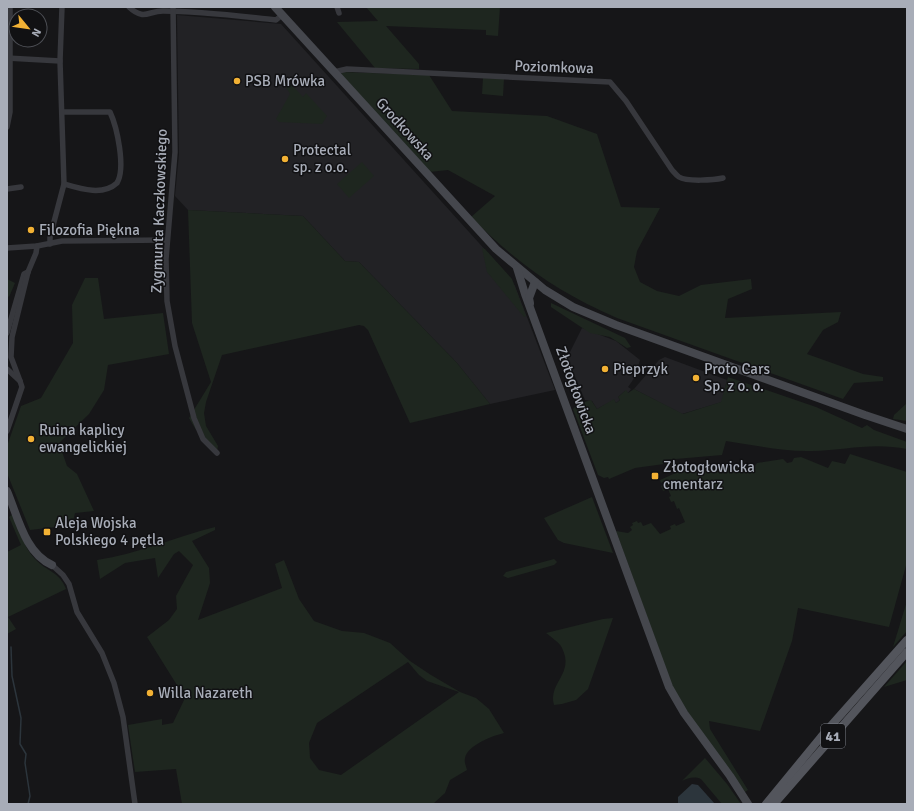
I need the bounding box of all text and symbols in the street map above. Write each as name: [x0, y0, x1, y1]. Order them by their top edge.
north arrow: [8, 8, 48, 48]
text: N: [29, 26, 44, 39]
street label: Poziomkowa: [514, 57, 594, 77]
place label: PSB Mrówka: [245, 72, 325, 90]
marker: PSB Mrówka: [232, 76, 242, 86]
street label: Grodkowska: [372, 94, 438, 164]
street label: Zygmunta Kaczkowskiego: [147, 128, 171, 294]
place label: Protectal sp. z o.o.: [293, 141, 351, 176]
marker: Protectal sp. z o.o.: [280, 154, 290, 164]
place label: Filozofia Piękna: [39, 221, 140, 239]
marker: Filozofia Piękna: [26, 225, 36, 235]
street label: Złotogłowicka: [552, 344, 600, 436]
place label: Pieprzyk: [613, 360, 668, 378]
place label: Proto Cars Sp. z o. o.: [704, 360, 770, 395]
marker: Pieprzyk: [600, 364, 610, 374]
marker: Proto Cars Sp. z o. o.: [691, 373, 701, 383]
place label: Ruina kaplicy ewangelickiej: [39, 421, 127, 456]
marker: Ruina kaplicy ewangelickiej: [26, 434, 36, 444]
place label: Złotogłowicka cmentarz: [663, 458, 755, 493]
marker: Złotogłowicka cmentarz: [650, 471, 660, 481]
place label: Aleja Wojska Polskiego 4 pętla: [55, 514, 164, 549]
marker: Aleja Wojska Polskiego 4 pętla: [42, 527, 52, 537]
place label: Willa Nazareth: [158, 684, 253, 702]
marker: Willa Nazareth: [145, 688, 155, 698]
road number: 41: [821, 724, 845, 748]

